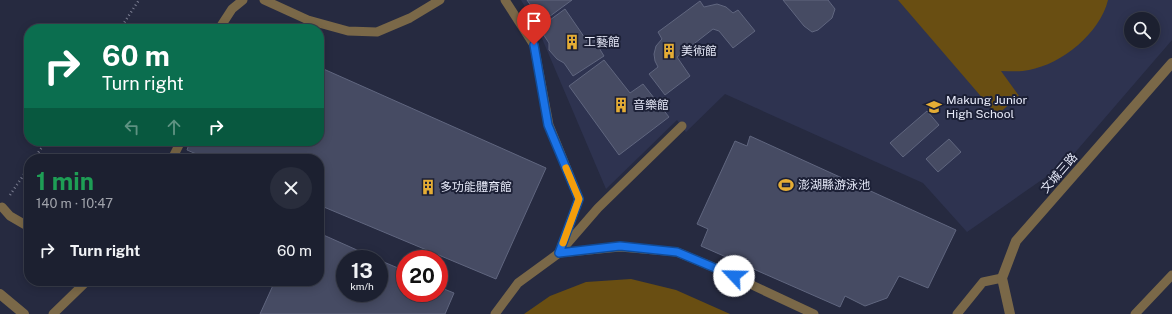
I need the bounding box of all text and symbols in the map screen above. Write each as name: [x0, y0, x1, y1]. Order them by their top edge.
pin: [517, 4, 551, 45]
icon: arrive: [523, 10, 545, 32]
map controls: [1124, 12, 1160, 48]
button: search: [1124, 12, 1160, 48]
building icon: 工藝館: [563, 33, 581, 51]
place label: 工藝館: [584, 35, 620, 49]
text: 60 m: [102, 39, 170, 72]
icon: right: [36, 40, 88, 92]
building icon: 美術館: [660, 42, 678, 60]
place label: 美術館: [681, 44, 717, 58]
text: Turn right: [102, 73, 184, 94]
place label: Makung Junior High School: [946, 93, 1028, 121]
building icon: 音樂館: [612, 96, 630, 114]
place label: 音樂館: [633, 98, 669, 112]
school or university icon: Makung Junior High School: [925, 98, 943, 116]
icon: left: [121, 116, 143, 138]
icon: ahead: [163, 116, 185, 138]
icon: right: [205, 116, 227, 138]
street label: 文城三路: [1038, 150, 1080, 196]
text: 1 min: [36, 167, 94, 195]
button: close: [270, 167, 312, 209]
sports icon: 澎湖縣游泳池: [777, 176, 795, 194]
building icon: 多功能體育館: [419, 178, 437, 196]
place label: 澎湖縣游泳池: [798, 178, 870, 192]
place label: 多功能體育館: [440, 180, 512, 194]
text: 140 m · 10:47: [36, 196, 113, 211]
icon: right: [36, 239, 58, 261]
text: Turn right: [70, 242, 140, 259]
text: 60 m: [277, 242, 312, 259]
speed limit sign: 20: [396, 250, 448, 302]
position arrow: [713, 255, 755, 297]
text: 13: [351, 259, 373, 283]
text: km/h: [350, 280, 374, 292]

